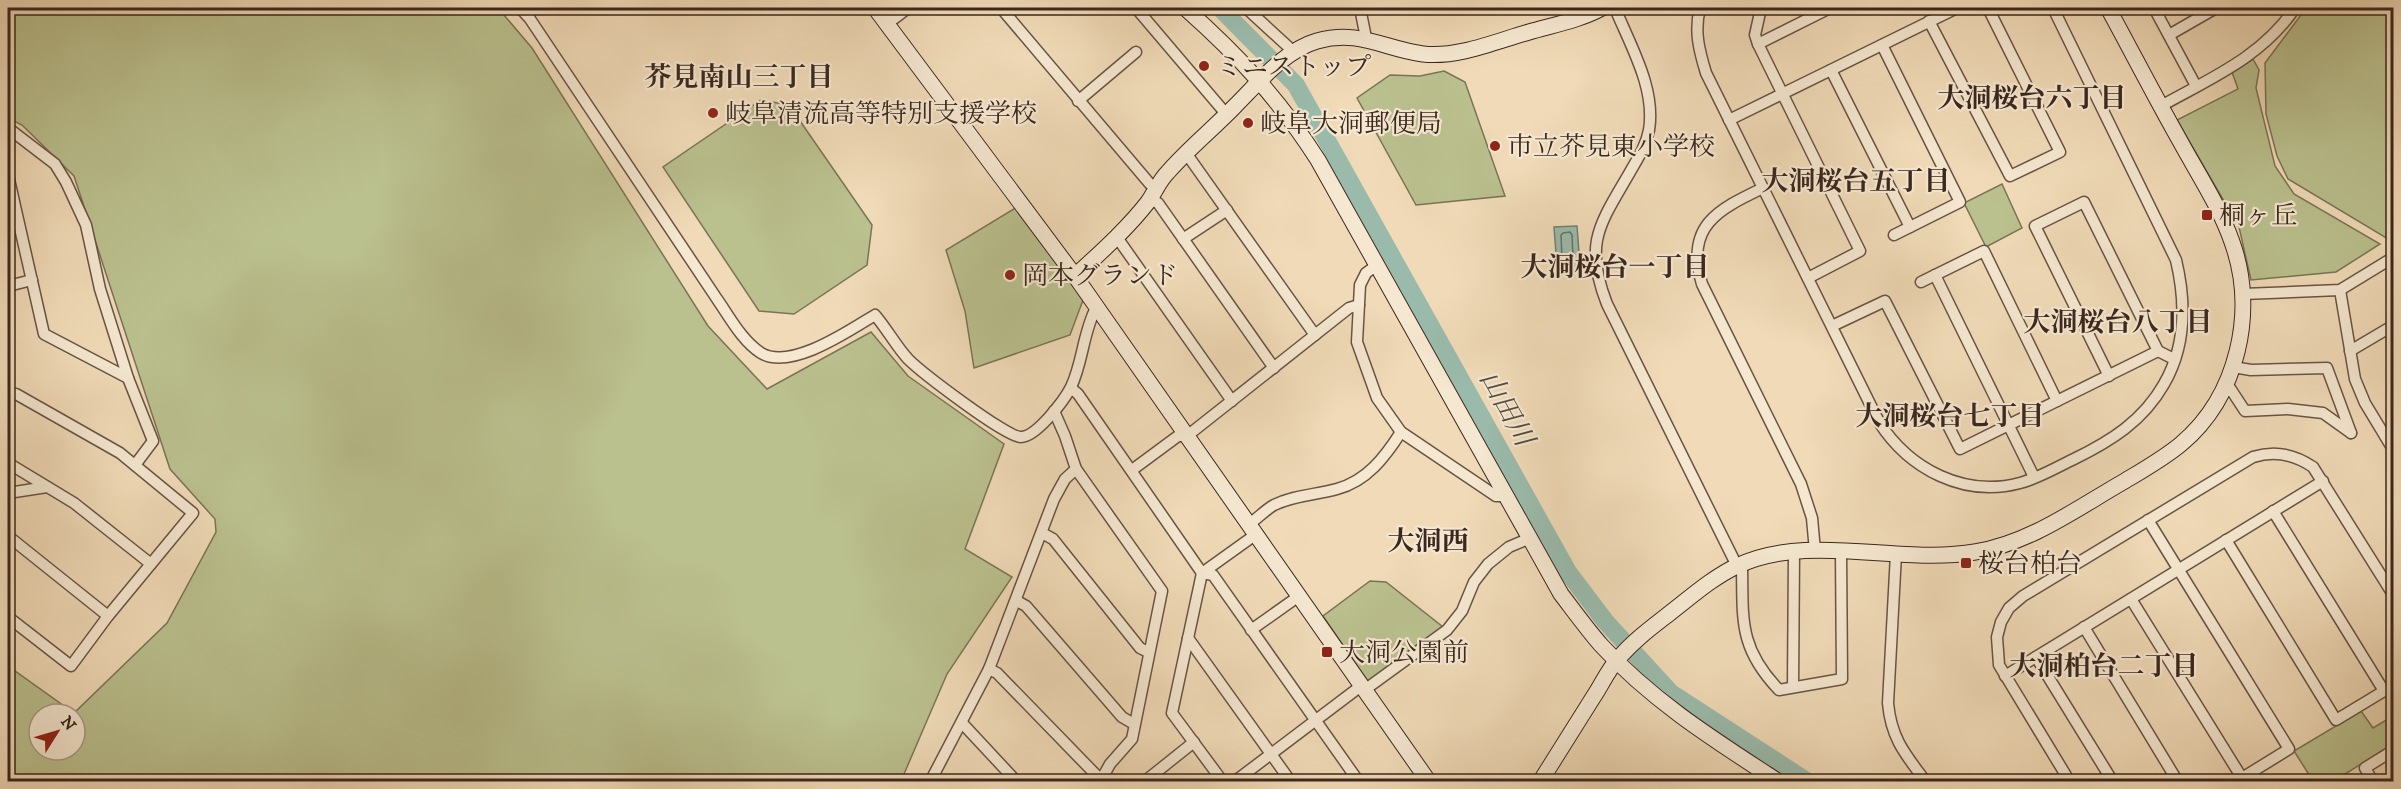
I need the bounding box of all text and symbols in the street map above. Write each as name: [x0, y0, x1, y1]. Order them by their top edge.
place label: ミニストップ: [1216, 51, 1371, 84]
marker: ミニストップ: [1197, 59, 1211, 73]
district label: 芥見南山三丁目: [645, 61, 834, 95]
district label: 大洞桜台六丁目: [1938, 82, 2127, 116]
place label: 岐阜清流高等特別支援学校: [725, 98, 1037, 131]
marker: 岐阜清流高等特別支援学校: [706, 106, 720, 120]
place label: 岐阜大洞郵便局: [1260, 108, 1442, 141]
marker: 岐阜大洞郵便局: [1241, 116, 1255, 130]
place label: 市立芥見東小学校: [1507, 131, 1715, 164]
marker: 市立芥見東小学校: [1488, 139, 1502, 153]
district label: 大洞桜台五丁目: [1762, 165, 1951, 199]
place label: 桐ヶ丘: [2219, 200, 2297, 233]
marker: 桐ヶ丘: [2200, 208, 2214, 222]
district label: 大洞桜台一丁目: [1521, 251, 1710, 285]
place label: 岡本グランド: [1022, 260, 1178, 293]
marker: 岡本グランド: [1003, 268, 1017, 282]
district label: 大洞桜台八丁目: [2024, 306, 2213, 340]
water label: 山田川: [1472, 365, 1542, 455]
district label: 大洞桜台七丁目: [1856, 400, 2045, 434]
district label: 大洞西: [1388, 525, 1469, 559]
place label: 桜台柏台: [1978, 548, 2082, 581]
marker: 桜台柏台: [1959, 556, 1973, 570]
place label: 大洞公園前: [1339, 637, 1469, 670]
marker: 大洞公園前: [1320, 645, 1334, 659]
district label: 大洞柏台二丁目: [2010, 650, 2199, 684]
north arrow: [27, 702, 87, 762]
text: N: [56, 712, 80, 735]

